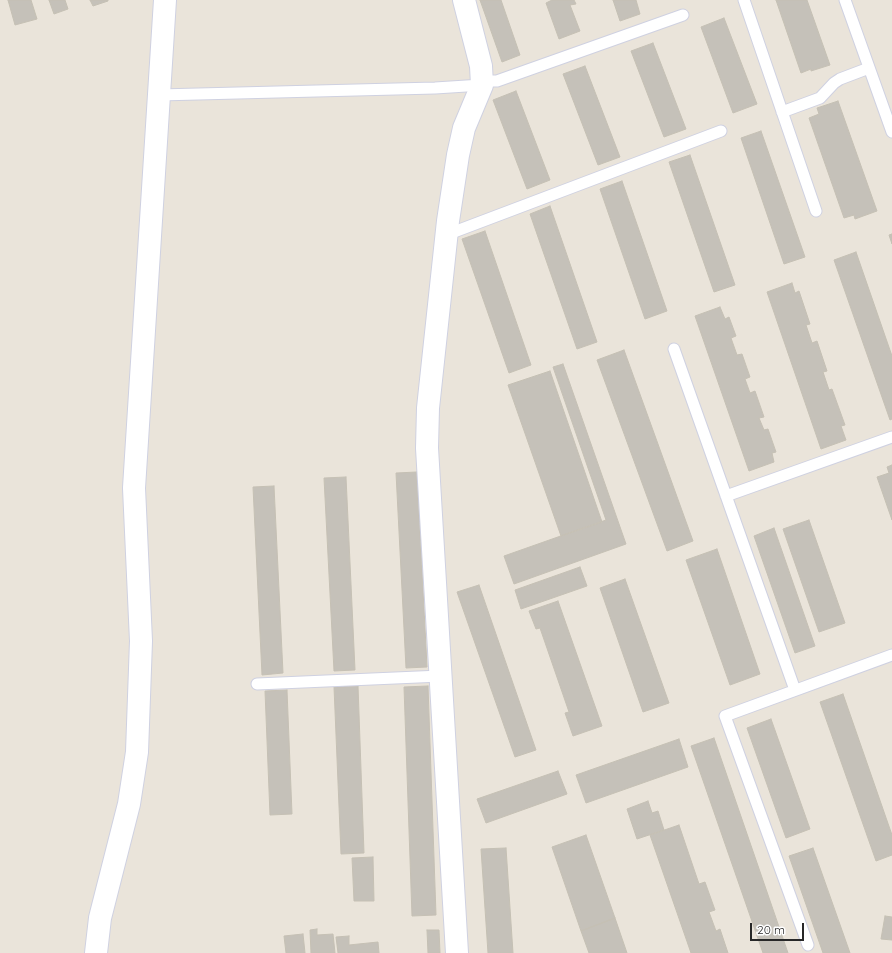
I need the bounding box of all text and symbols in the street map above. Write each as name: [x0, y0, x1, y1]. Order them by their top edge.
scale bar: [752, 915, 806, 941]
text: 20 m: [757, 922, 785, 937]

